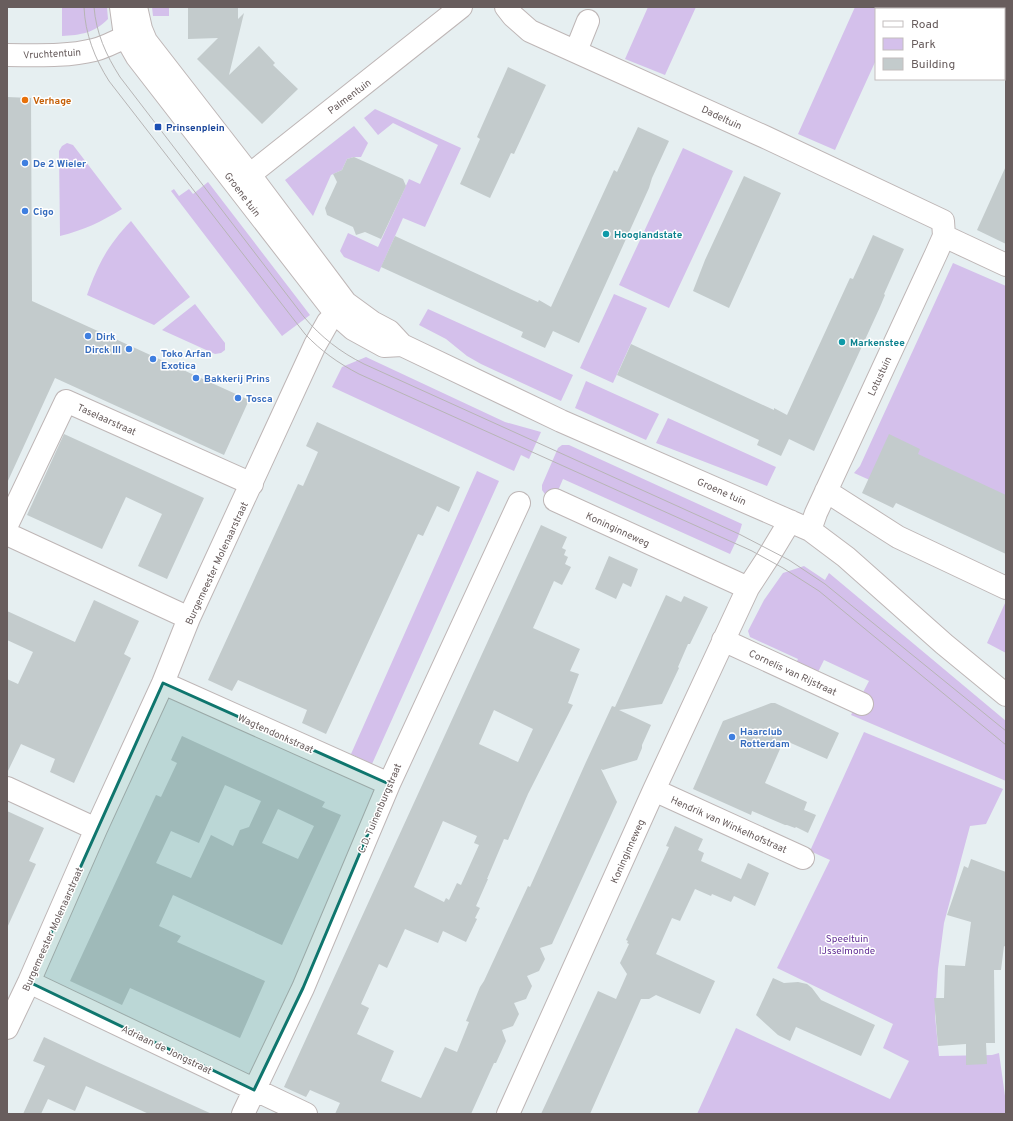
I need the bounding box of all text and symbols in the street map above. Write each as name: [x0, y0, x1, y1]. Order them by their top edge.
legend: [875, 8, 1005, 80]
text: Road: [911, 17, 939, 33]
text: Park: [911, 37, 936, 53]
street label: Vruchtentuin: [23, 46, 81, 63]
text: Building: [911, 57, 955, 73]
street label: Palmentuin: [326, 77, 374, 118]
marker: Verhage: [20, 95, 30, 105]
place label: Verhage: [33, 95, 72, 108]
street label: Dadeltuin: [699, 103, 744, 133]
marker: Prinsenplein: [153, 122, 163, 132]
place label: Prinsenplein: [166, 122, 225, 135]
marker: De 2 Wieler: [20, 158, 30, 168]
place label: De 2 Wieler: [33, 158, 87, 171]
street label: Groene tuin: [221, 170, 263, 220]
marker: Cigo: [20, 206, 30, 216]
place label: Cigo: [33, 206, 54, 219]
marker: Hooglandstate: [601, 229, 611, 239]
place label: Hooglandstate: [614, 229, 683, 242]
marker: Dirk: [83, 331, 93, 341]
place label: Dirk: [96, 331, 116, 344]
marker: Markenstee: [837, 337, 847, 347]
place label: Markenstee: [850, 337, 905, 350]
place label: Dirck III: [85, 344, 121, 357]
marker: Dirck III: [124, 344, 134, 354]
place label: Toko Arfan Exotica: [161, 348, 212, 373]
marker: Toko Arfan Exotica: [148, 354, 158, 364]
street label: Lotustuin: [866, 355, 895, 398]
marker: Bakkerij Prins: [191, 373, 201, 383]
place label: Bakkerij Prins: [204, 373, 270, 386]
marker: Tosca: [233, 393, 243, 403]
place label: Tosca: [246, 393, 273, 406]
street label: Taselaarstraat: [75, 402, 138, 439]
street label: Groene tuin: [695, 476, 748, 509]
street label: Burgemeester Molenaarstraat: [183, 500, 252, 627]
street label: Koninginneweg: [583, 510, 651, 551]
street label: Cornelis van Rijstraat: [746, 647, 839, 700]
street label: Wagtendonkstraat: [235, 712, 316, 757]
place label: Haarclub Rotterdam: [740, 726, 790, 751]
marker: Haarclub Rotterdam: [727, 732, 737, 742]
street label: C.D. Tuinenburgstraat: [356, 761, 405, 855]
street label: Hendrik van Winkelhofstraat: [668, 794, 789, 857]
street label: Koninginneweg: [608, 817, 648, 886]
street label: Burgemeester Molenaarstraat: [20, 865, 87, 994]
park label: Speeltuin IJsselmonde: [819, 933, 875, 958]
street label: Adriaan de Jongstraat: [119, 1023, 214, 1078]

